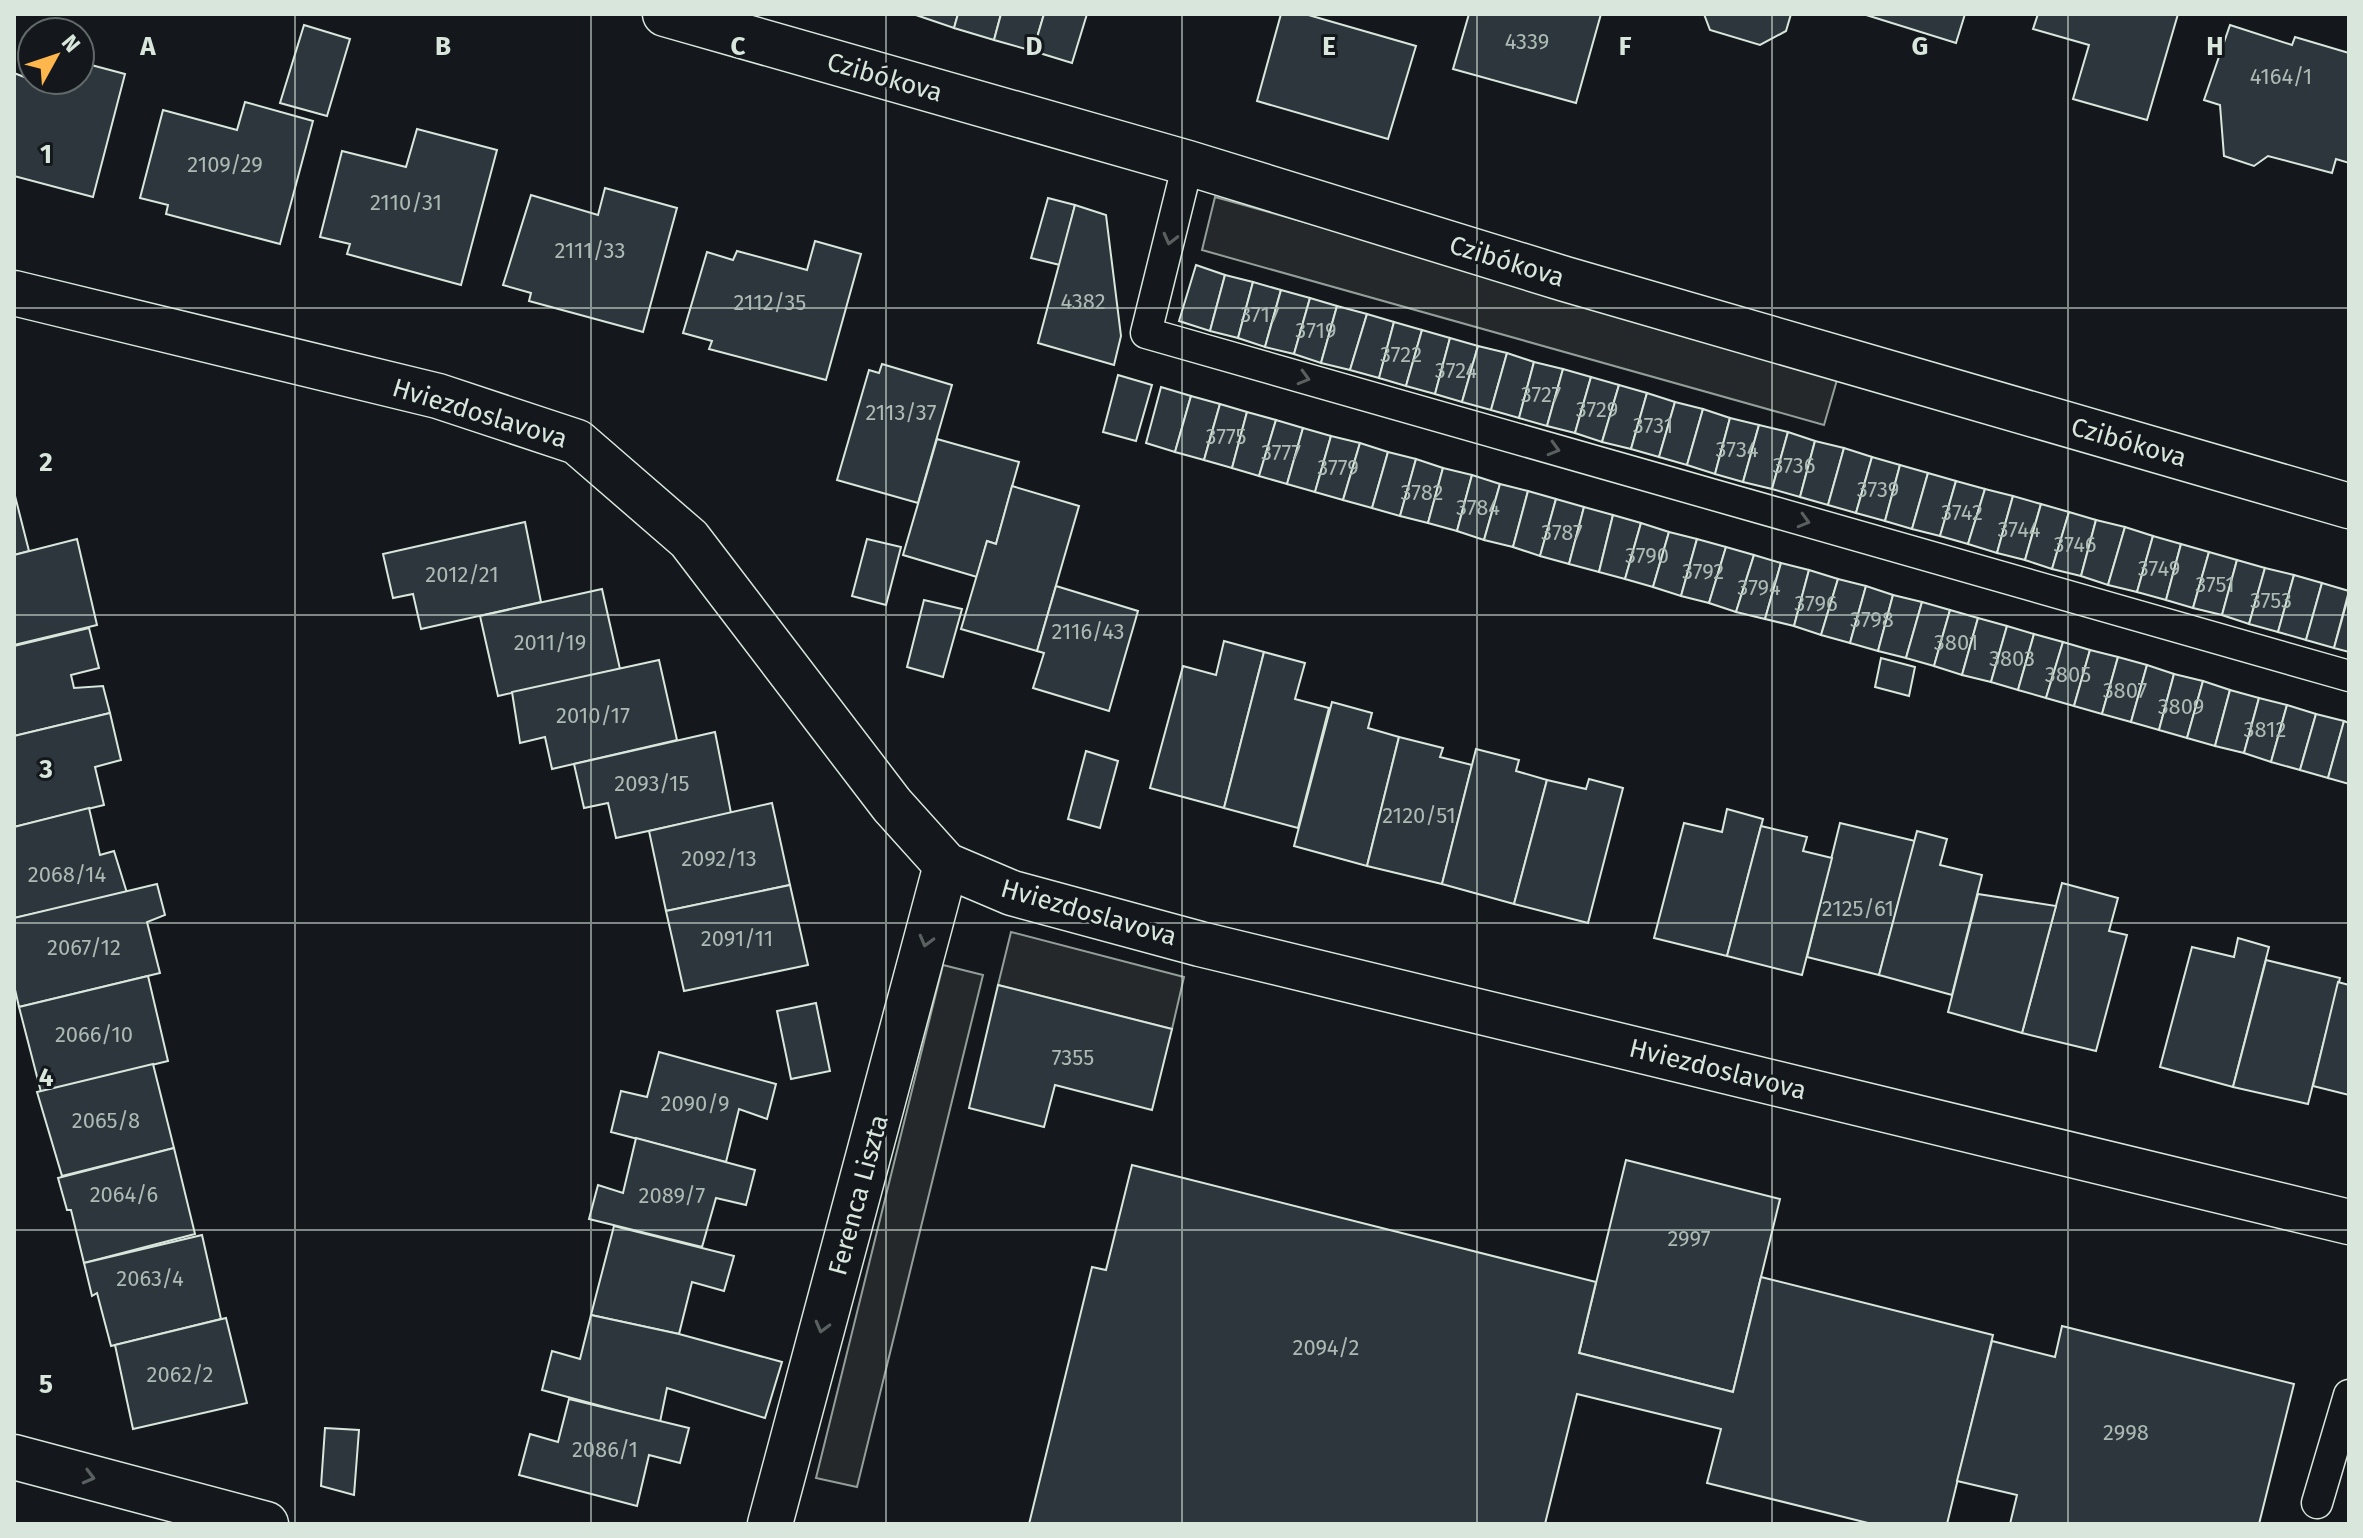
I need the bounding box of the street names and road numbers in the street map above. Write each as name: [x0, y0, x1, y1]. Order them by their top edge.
street label: Czibókova: [824, 46, 946, 109]
street label: Czibókova: [1446, 229, 1568, 294]
street label: Hviezdoslavova: [389, 372, 571, 455]
street label: Czibókova: [2068, 411, 2190, 474]
street label: Hviezdoslavova: [997, 873, 1180, 952]
street label: Hviezdoslavova: [1626, 1033, 1810, 1106]
street label: Ferenca Liszta: [822, 1111, 895, 1279]

